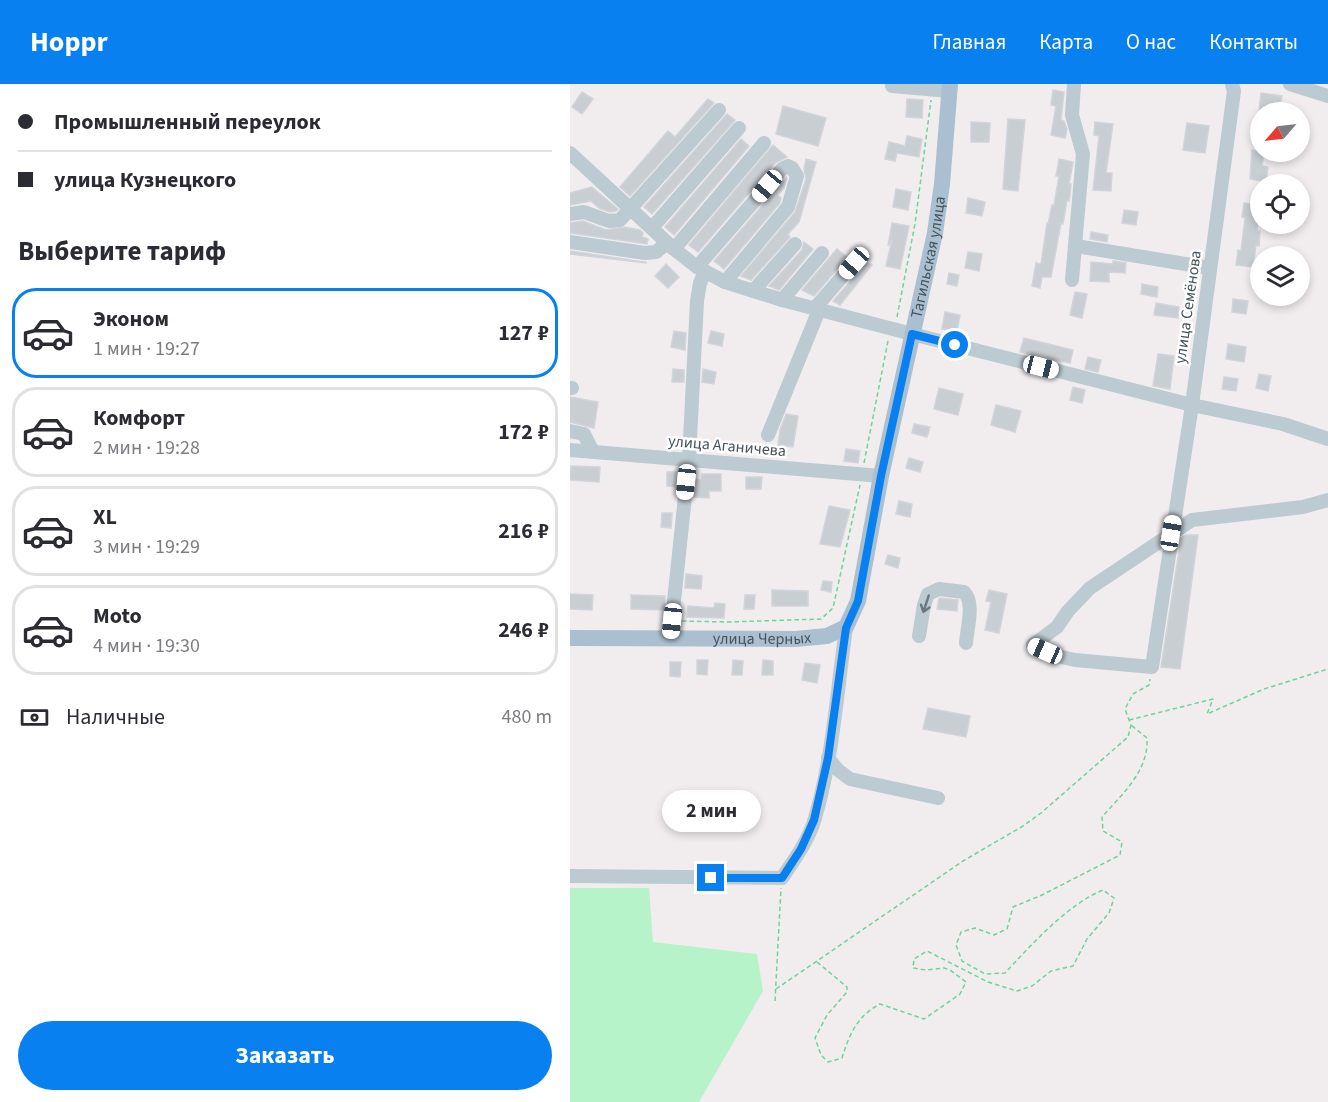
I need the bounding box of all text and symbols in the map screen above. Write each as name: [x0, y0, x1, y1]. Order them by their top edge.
text: Hoppr: [30, 22, 108, 62]
text: Главная: [933, 27, 1006, 57]
text: Карта: [1039, 27, 1093, 57]
text: О нас: [1126, 27, 1176, 57]
text: Контакты: [1209, 27, 1298, 57]
north arrow: [1250, 102, 1310, 162]
map controls: [1250, 102, 1310, 306]
text: Промышленный переулок: [54, 106, 321, 138]
text: улица Кузнецкого: [54, 164, 236, 196]
car: [749, 166, 785, 206]
button: locate: [1250, 174, 1310, 234]
street label: Тагильская улица: [905, 195, 951, 320]
text: Выберите тариф: [18, 232, 226, 271]
car: [835, 244, 873, 282]
button: layers: [1250, 246, 1310, 306]
street label: улица Семёнова: [1169, 249, 1207, 365]
text: Эконом: [93, 303, 169, 335]
icon: car: [21, 306, 75, 360]
text: 127 ₽: [498, 317, 549, 349]
route start: [941, 331, 968, 358]
text: 1 мин · 19:27: [93, 335, 200, 363]
car: [1021, 354, 1061, 380]
text: Комфорт: [93, 402, 185, 434]
icon: car: [21, 405, 75, 459]
text: 172 ₽: [498, 416, 549, 448]
street label: улица Аганичева: [667, 430, 787, 462]
text: 2 мин · 19:28: [93, 434, 200, 462]
car: [675, 463, 697, 501]
text: XL: [93, 501, 117, 533]
icon: car: [21, 504, 75, 558]
car: [1159, 514, 1183, 552]
text: 216 ₽: [498, 515, 549, 547]
text: 3 мин · 19:29: [93, 533, 200, 561]
one-way arrow: [920, 594, 931, 613]
text: Moto: [93, 600, 142, 632]
car: [661, 602, 683, 640]
icon: car: [21, 603, 75, 657]
text: 246 ₽: [498, 614, 549, 646]
street label: улица Черных: [713, 627, 812, 650]
text: 4 мин · 19:30: [93, 632, 200, 660]
car: [1025, 635, 1065, 667]
icon: cash: [18, 701, 51, 734]
text: Наличные: [66, 701, 165, 733]
text: 480 m: [502, 703, 552, 731]
callout: 2 мин: [662, 791, 760, 833]
text: 2 мин: [686, 797, 737, 825]
route end: [697, 864, 724, 891]
button: Заказать: [18, 1021, 552, 1090]

